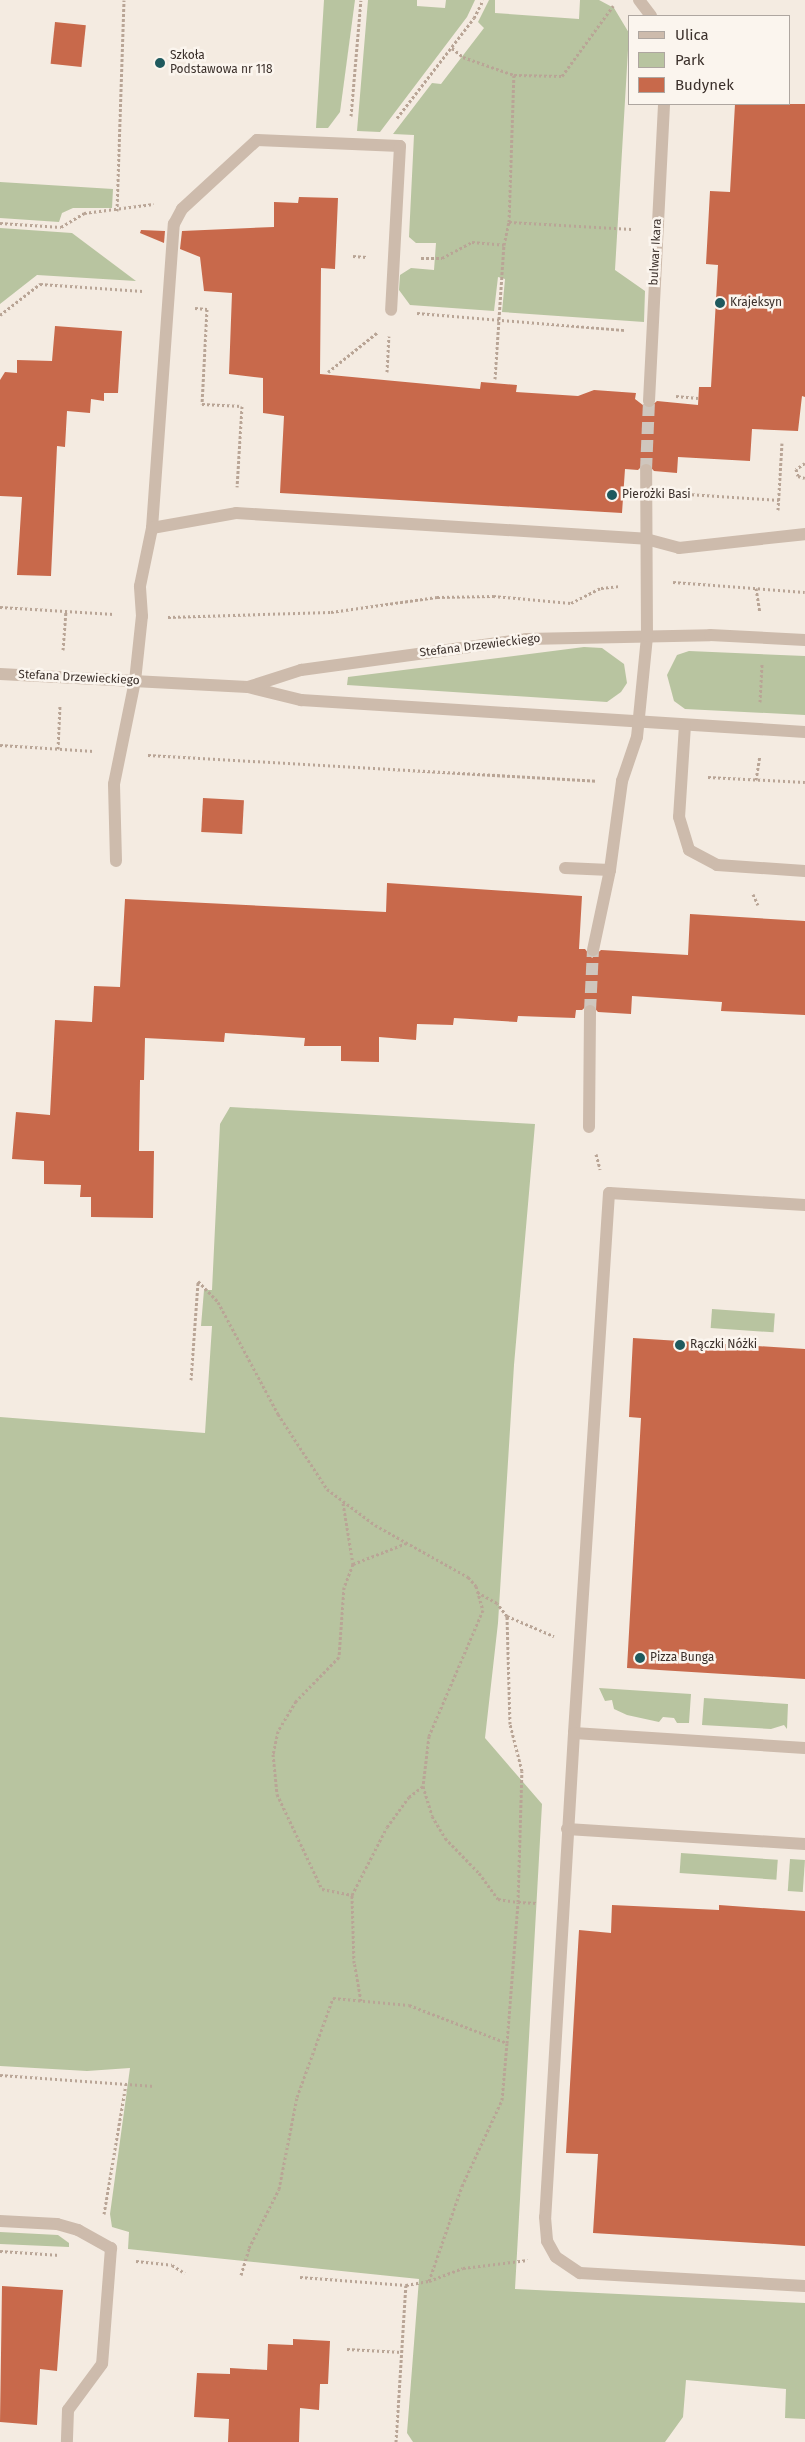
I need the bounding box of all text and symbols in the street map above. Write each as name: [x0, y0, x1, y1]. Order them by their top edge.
legend: [628, 15, 790, 105]
text: Ulica: [675, 26, 709, 44]
place label: Szkoła Podstawowa nr 118: [170, 49, 273, 77]
text: Park: [675, 51, 705, 69]
marker: Szkoła Podstawowa nr 118: [154, 57, 166, 69]
text: Budynek: [675, 76, 734, 94]
street label: bulwar Ikara: [647, 218, 665, 286]
place label: Krajeksyn: [730, 296, 782, 310]
marker: Krajeksyn: [714, 297, 726, 309]
place label: Pierożki Basi: [622, 488, 691, 502]
marker: Pierożki Basi: [606, 489, 618, 501]
street label: Stefana Drzewieckiego: [419, 631, 541, 661]
street label: Stefana Drzewieckiego: [18, 668, 140, 688]
place label: Rączki Nóżki: [690, 1338, 757, 1352]
marker: Rączki Nóżki: [674, 1339, 686, 1351]
place label: Pizza Bunga: [650, 1651, 714, 1665]
marker: Pizza Bunga: [634, 1652, 646, 1664]

